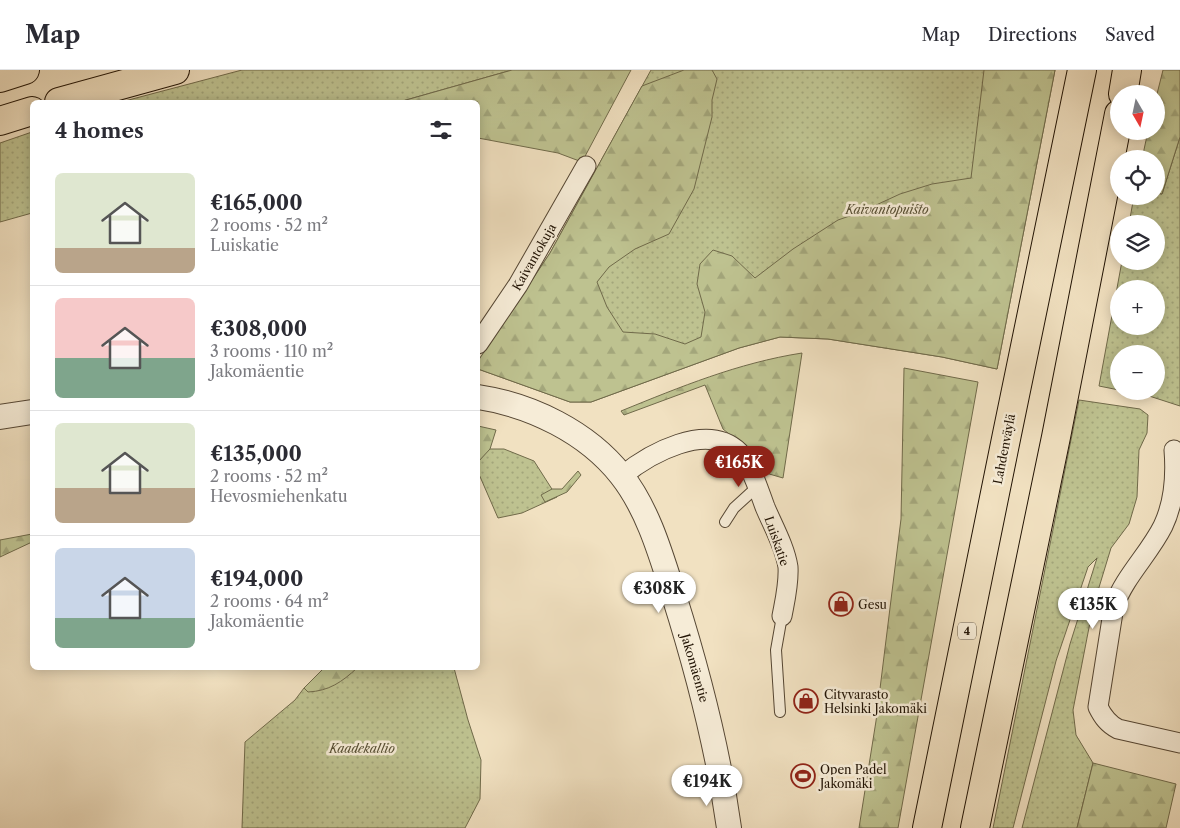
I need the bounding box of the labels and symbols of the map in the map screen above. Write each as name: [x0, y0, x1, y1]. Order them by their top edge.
north arrow: [1110, 85, 1165, 140]
park label: Kaivantopuisto: [844, 202, 929, 217]
street label: Kaivantokuja: [509, 220, 560, 293]
street label: Lahdenväylä: [990, 412, 1018, 486]
pin: €165K: [704, 446, 774, 488]
street label: Luiskatie: [761, 514, 793, 568]
pin: €308K: [624, 572, 694, 614]
pin: €135K: [1058, 588, 1128, 630]
shop icon: Gesu: [828, 591, 854, 617]
place label: Gesu: [858, 597, 888, 612]
road number: 4: [958, 622, 976, 640]
street label: Jakomäentie: [678, 630, 712, 704]
place label: Cityvarasto Helsinki Jakomäki: [824, 687, 927, 716]
shop icon: Cityvarasto Helsinki Jakomäki: [793, 688, 819, 714]
park label: Kaadekallio: [328, 741, 395, 756]
place label: Open Padel Jakomäki: [818, 762, 887, 791]
sports icon: Open Padel Jakomäki: [790, 763, 816, 789]
pin: €194K: [672, 764, 742, 807]

